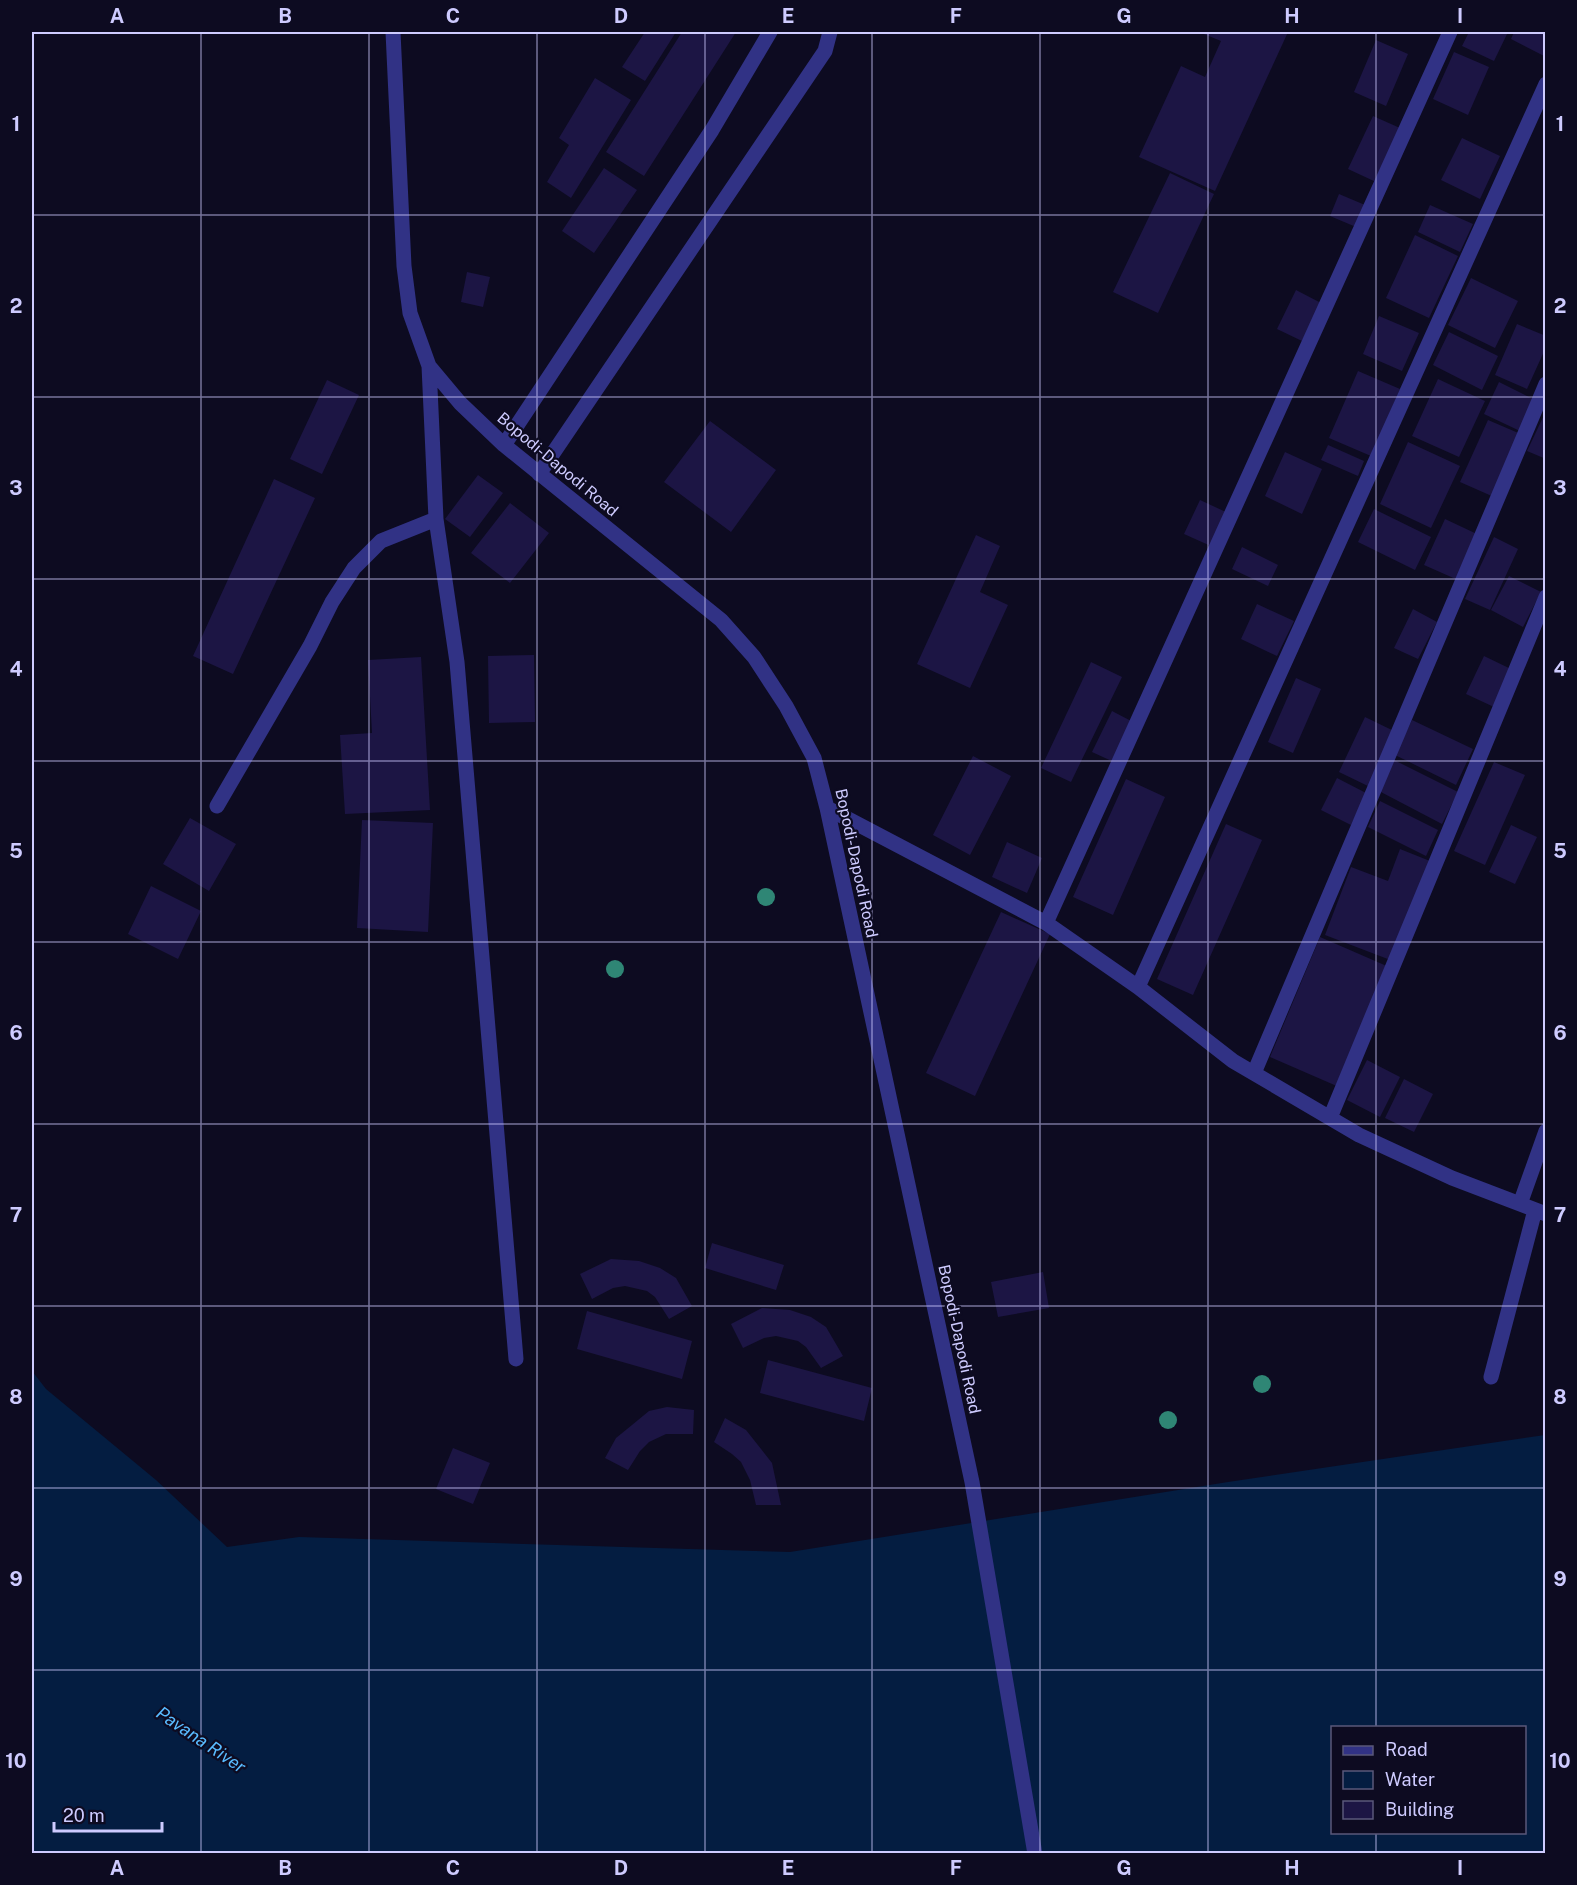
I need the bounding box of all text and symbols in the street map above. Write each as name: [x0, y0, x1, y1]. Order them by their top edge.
text: A: [110, 4, 124, 28]
text: B: [278, 4, 292, 28]
text: C: [446, 4, 460, 28]
text: D: [614, 4, 628, 28]
text: E: [782, 4, 794, 28]
text: F: [950, 4, 962, 28]
text: G: [1116, 4, 1132, 28]
text: H: [1284, 4, 1300, 28]
text: I: [1457, 4, 1463, 28]
text: 1: [12, 112, 20, 136]
text: 1: [1556, 112, 1564, 136]
text: 2: [10, 294, 22, 318]
text: 2: [1554, 294, 1566, 318]
street label: Bopodi-Dapodi Road: [493, 408, 622, 521]
text: 3: [9, 476, 23, 500]
text: 3: [1553, 476, 1567, 500]
text: 4: [9, 657, 23, 681]
text: 4: [1553, 657, 1567, 681]
street label: Bopodi-Dapodi Road: [831, 787, 882, 939]
text: 5: [9, 839, 23, 863]
text: 5: [1553, 839, 1567, 863]
text: 6: [9, 1021, 23, 1045]
text: 6: [1553, 1021, 1567, 1045]
text: 7: [10, 1203, 22, 1227]
text: 7: [1554, 1203, 1566, 1227]
street label: Bopodi-Dapodi Road: [934, 1263, 985, 1415]
text: 8: [9, 1385, 23, 1409]
text: 8: [1553, 1385, 1567, 1409]
text: 9: [9, 1567, 23, 1591]
text: 9: [1553, 1567, 1567, 1591]
water label: Pavana River: [153, 1702, 250, 1777]
legend: [1331, 1726, 1526, 1834]
text: Road: [1385, 1739, 1428, 1760]
text: 10: [5, 1749, 27, 1773]
text: 10: [1549, 1749, 1571, 1773]
text: Water: [1385, 1769, 1435, 1790]
scale bar: [54, 1795, 162, 1833]
text: Building: [1385, 1799, 1454, 1820]
text: 20 m: [63, 1805, 105, 1826]
text: A: [110, 1856, 124, 1880]
text: B: [278, 1856, 292, 1880]
text: C: [446, 1856, 460, 1880]
text: D: [614, 1856, 628, 1880]
text: E: [782, 1856, 794, 1880]
text: F: [950, 1856, 962, 1880]
text: G: [1116, 1856, 1132, 1880]
text: H: [1284, 1856, 1300, 1880]
text: I: [1457, 1856, 1463, 1880]

